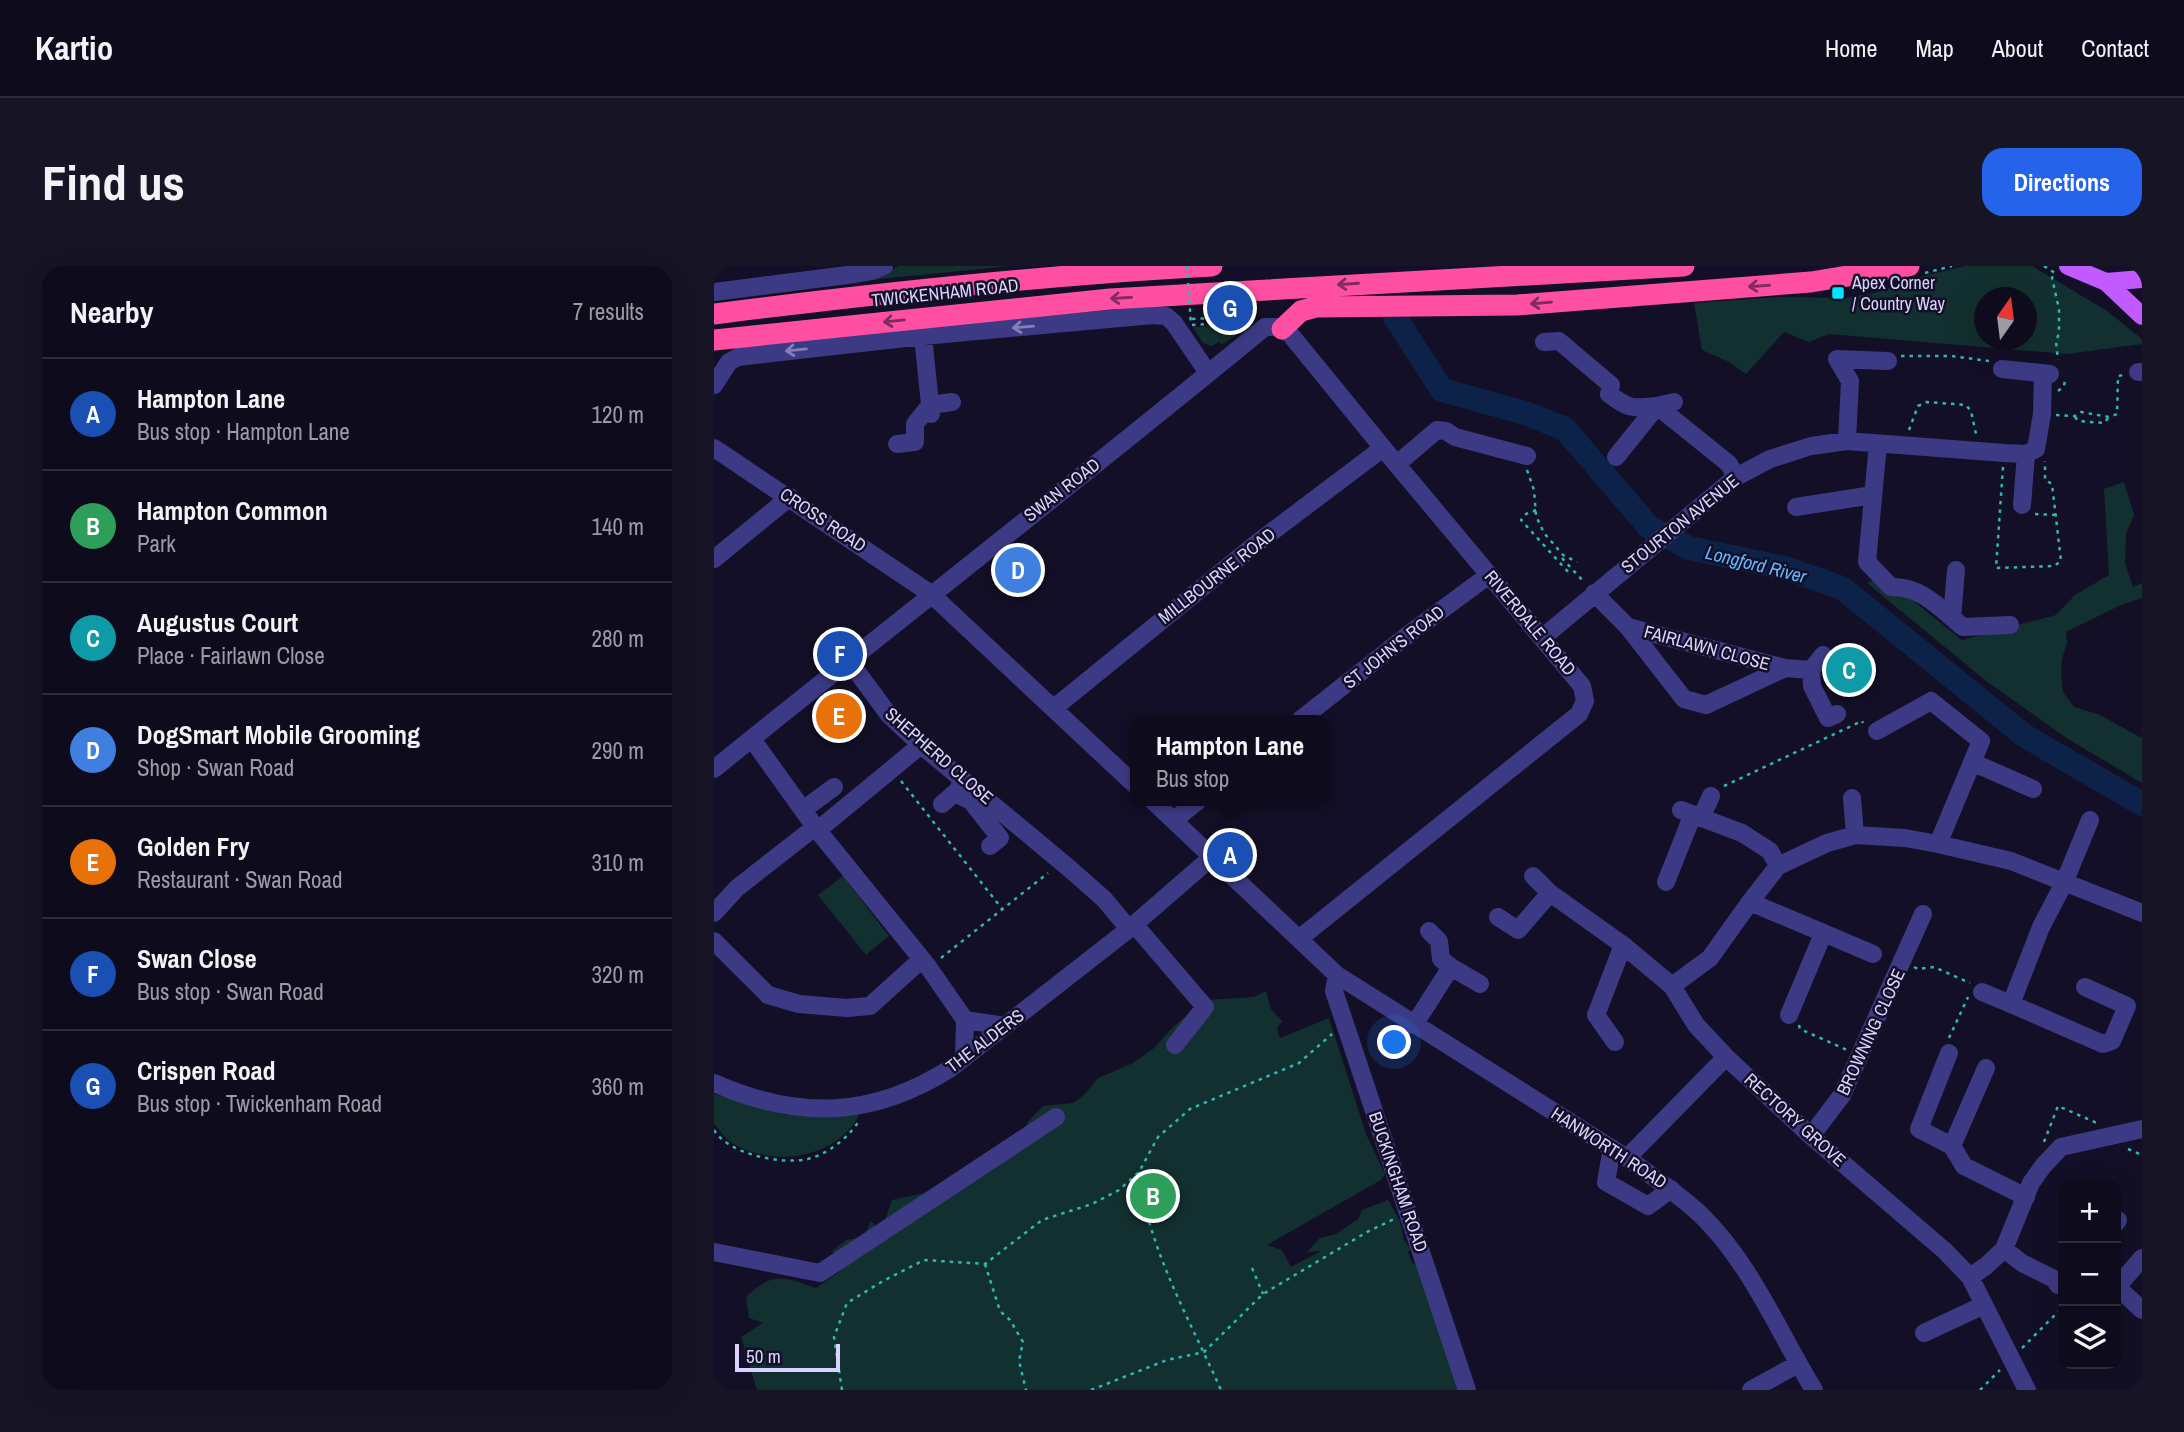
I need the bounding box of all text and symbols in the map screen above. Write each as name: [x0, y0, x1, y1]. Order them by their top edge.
text: Kartio: [35, 26, 113, 70]
text: Home: [1825, 32, 1877, 64]
text: Map: [1915, 32, 1954, 64]
text: About: [1992, 32, 2043, 64]
text: Contact: [2081, 32, 2149, 64]
button: Directions: [1982, 148, 2142, 216]
text: Find us: [42, 149, 185, 215]
place label: Apex Corner / Country Way: [1851, 270, 1946, 316]
street label: TWICKENHAM ROAD: [870, 272, 1020, 313]
one-way arrow: [1337, 278, 1359, 291]
one-way arrow: [1748, 279, 1771, 292]
pin: G: [1207, 282, 1253, 334]
marker: Apex Corner / Country Way: [1830, 285, 1846, 301]
north arrow: [1974, 287, 2037, 350]
text: Nearby: [70, 292, 153, 332]
one-way arrow: [1110, 292, 1132, 305]
text: 7 results: [573, 296, 644, 327]
one-way arrow: [1530, 297, 1553, 310]
one-way arrow: [883, 315, 906, 328]
one-way arrow: [1012, 321, 1034, 334]
one-way arrow: [786, 344, 808, 357]
text: Hampton Lane: [137, 381, 285, 416]
text: A: [86, 399, 100, 430]
text: 120 m: [592, 399, 644, 430]
text: Bus stop · Hampton Lane: [137, 416, 350, 447]
street label: SWAN ROAD: [1018, 452, 1105, 527]
street label: STOURTON AVENUE: [1615, 468, 1744, 579]
street label: CROSS ROAD: [775, 481, 871, 558]
text: Hampton Common: [137, 493, 328, 528]
text: B: [86, 511, 100, 542]
text: 140 m: [592, 511, 644, 542]
street label: MILLBOURNE ROAD: [1153, 522, 1281, 629]
text: Park: [137, 528, 176, 559]
water label: Longford River: [1703, 539, 1810, 589]
pin: D: [995, 544, 1041, 596]
street label: RIVERDALE ROAD: [1479, 565, 1582, 681]
street label: ST JOHN'S ROAD: [1338, 599, 1450, 694]
text: Augustus Court: [137, 605, 298, 640]
street label: FAIRLAWN CLOSE: [1642, 619, 1773, 676]
text: C: [86, 623, 100, 654]
text: 280 m: [592, 623, 644, 654]
pin: F: [817, 628, 863, 680]
text: Place · Fairlawn Close: [137, 640, 325, 671]
pin: C: [1826, 644, 1872, 696]
pin: E: [816, 690, 862, 742]
street label: SHEPHERD CLOSE: [880, 702, 999, 810]
popup: [1130, 715, 1330, 806]
text: DogSmart Mobile Grooming: [137, 717, 420, 752]
text: Hampton Lane: [1156, 728, 1304, 763]
text: D: [86, 735, 100, 766]
text: 290 m: [592, 735, 644, 766]
text: Shop · Swan Road: [137, 752, 294, 783]
text: Bus stop: [1156, 763, 1229, 794]
text: Golden Fry: [137, 829, 250, 864]
pin: A: [1207, 829, 1253, 881]
text: E: [87, 847, 99, 878]
text: 310 m: [592, 847, 644, 878]
text: Restaurant · Swan Road: [137, 864, 342, 895]
text: Swan Close: [137, 941, 257, 976]
text: F: [87, 959, 99, 990]
text: 320 m: [592, 959, 644, 990]
street label: BROWNING CLOSE: [1830, 964, 1911, 1099]
text: Bus stop · Swan Road: [137, 976, 324, 1007]
street label: THE ALDERS: [940, 1003, 1029, 1078]
your location: [1377, 1025, 1411, 1059]
text: Crispen Road: [137, 1053, 276, 1088]
street label: RECTORY GROVE: [1739, 1067, 1852, 1172]
text: G: [86, 1071, 100, 1102]
text: 360 m: [592, 1071, 644, 1102]
text: Bus stop · Twickenham Road: [137, 1088, 382, 1119]
street label: HANWORTH ROAD: [1547, 1101, 1672, 1194]
street label: BUCKINGHAM ROAD: [1363, 1108, 1434, 1255]
pin: B: [1130, 1170, 1176, 1222]
map controls: [2058, 1180, 2121, 1369]
button: +: [2058, 1180, 2121, 1243]
button: −: [2058, 1243, 2121, 1306]
button: layers: [2058, 1306, 2121, 1369]
scale bar: [735, 1341, 840, 1373]
text: 50 m: [746, 1343, 781, 1369]

